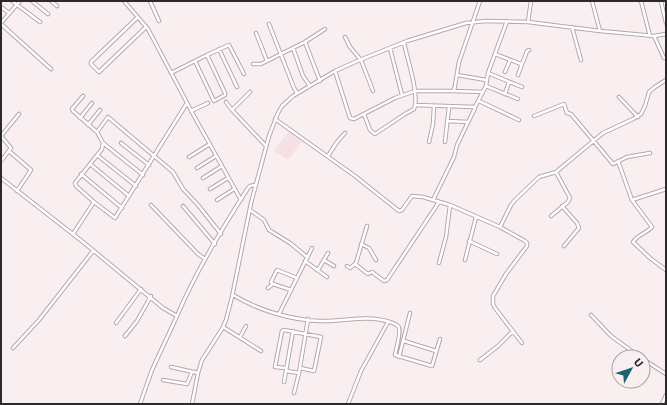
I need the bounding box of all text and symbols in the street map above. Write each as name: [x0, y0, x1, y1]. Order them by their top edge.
north arrow: [611, 349, 651, 389]
text: U: [632, 355, 646, 369]

